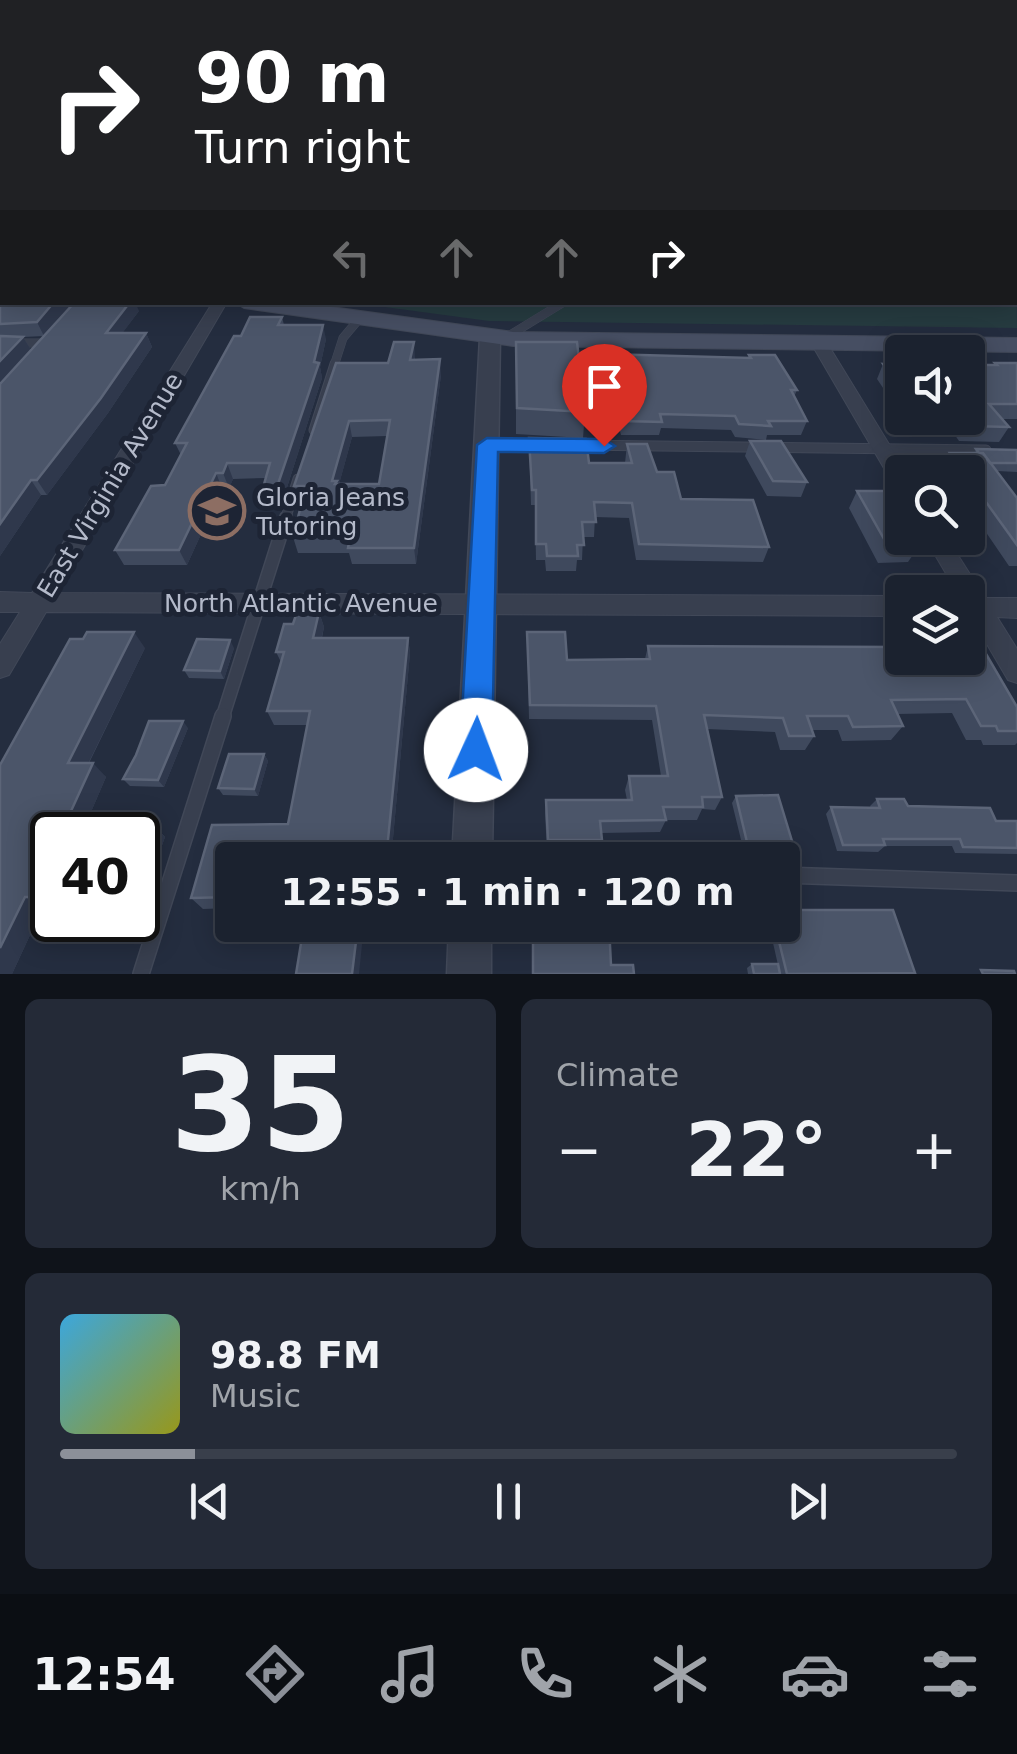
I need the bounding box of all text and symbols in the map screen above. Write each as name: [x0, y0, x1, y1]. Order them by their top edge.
text: 90 m: [195, 37, 390, 119]
icon: right: [30, 40, 160, 170]
text: Turn right: [195, 121, 410, 174]
icon: left: [324, 230, 379, 285]
icon: ahead: [429, 230, 484, 285]
icon: ahead: [534, 230, 589, 285]
icon: right: [639, 230, 694, 285]
map controls: [885, 335, 985, 675]
button: sound: [885, 335, 985, 435]
pin: [562, 344, 647, 447]
icon: arrive: [577, 359, 632, 414]
street label: East Virginia Avenue: [31, 367, 189, 603]
button: search: [885, 455, 985, 555]
school or university icon: Gloria Jeans Tutoring: [187, 481, 247, 541]
place label: Gloria Jeans Tutoring: [255, 483, 405, 541]
button: layers: [885, 575, 985, 675]
street label: North Atlantic Avenue: [164, 589, 438, 618]
position arrow: [424, 698, 528, 802]
speed limit sign: 40: [30, 812, 160, 942]
text: 12:55 · 1 min · 120 m: [280, 870, 735, 914]
text: 35: [170, 1029, 351, 1181]
text: Climate: [556, 1056, 679, 1094]
text: 22°: [686, 1106, 827, 1194]
text: −: [556, 1118, 602, 1182]
text: +: [911, 1118, 957, 1182]
text: km/h: [220, 1170, 301, 1208]
text: 98.8 FM: [210, 1333, 381, 1377]
text: Music: [210, 1377, 301, 1415]
icon: previous: [182, 1474, 237, 1529]
icon: pause: [481, 1474, 536, 1529]
icon: next: [780, 1474, 835, 1529]
icon: directions: [240, 1639, 310, 1709]
icon: music: [375, 1639, 445, 1709]
icon: phone: [510, 1639, 580, 1709]
icon: climate: [645, 1639, 715, 1709]
icon: car: [780, 1639, 850, 1709]
icon: filters: [915, 1639, 985, 1709]
text: 12:54: [32, 1648, 176, 1701]

